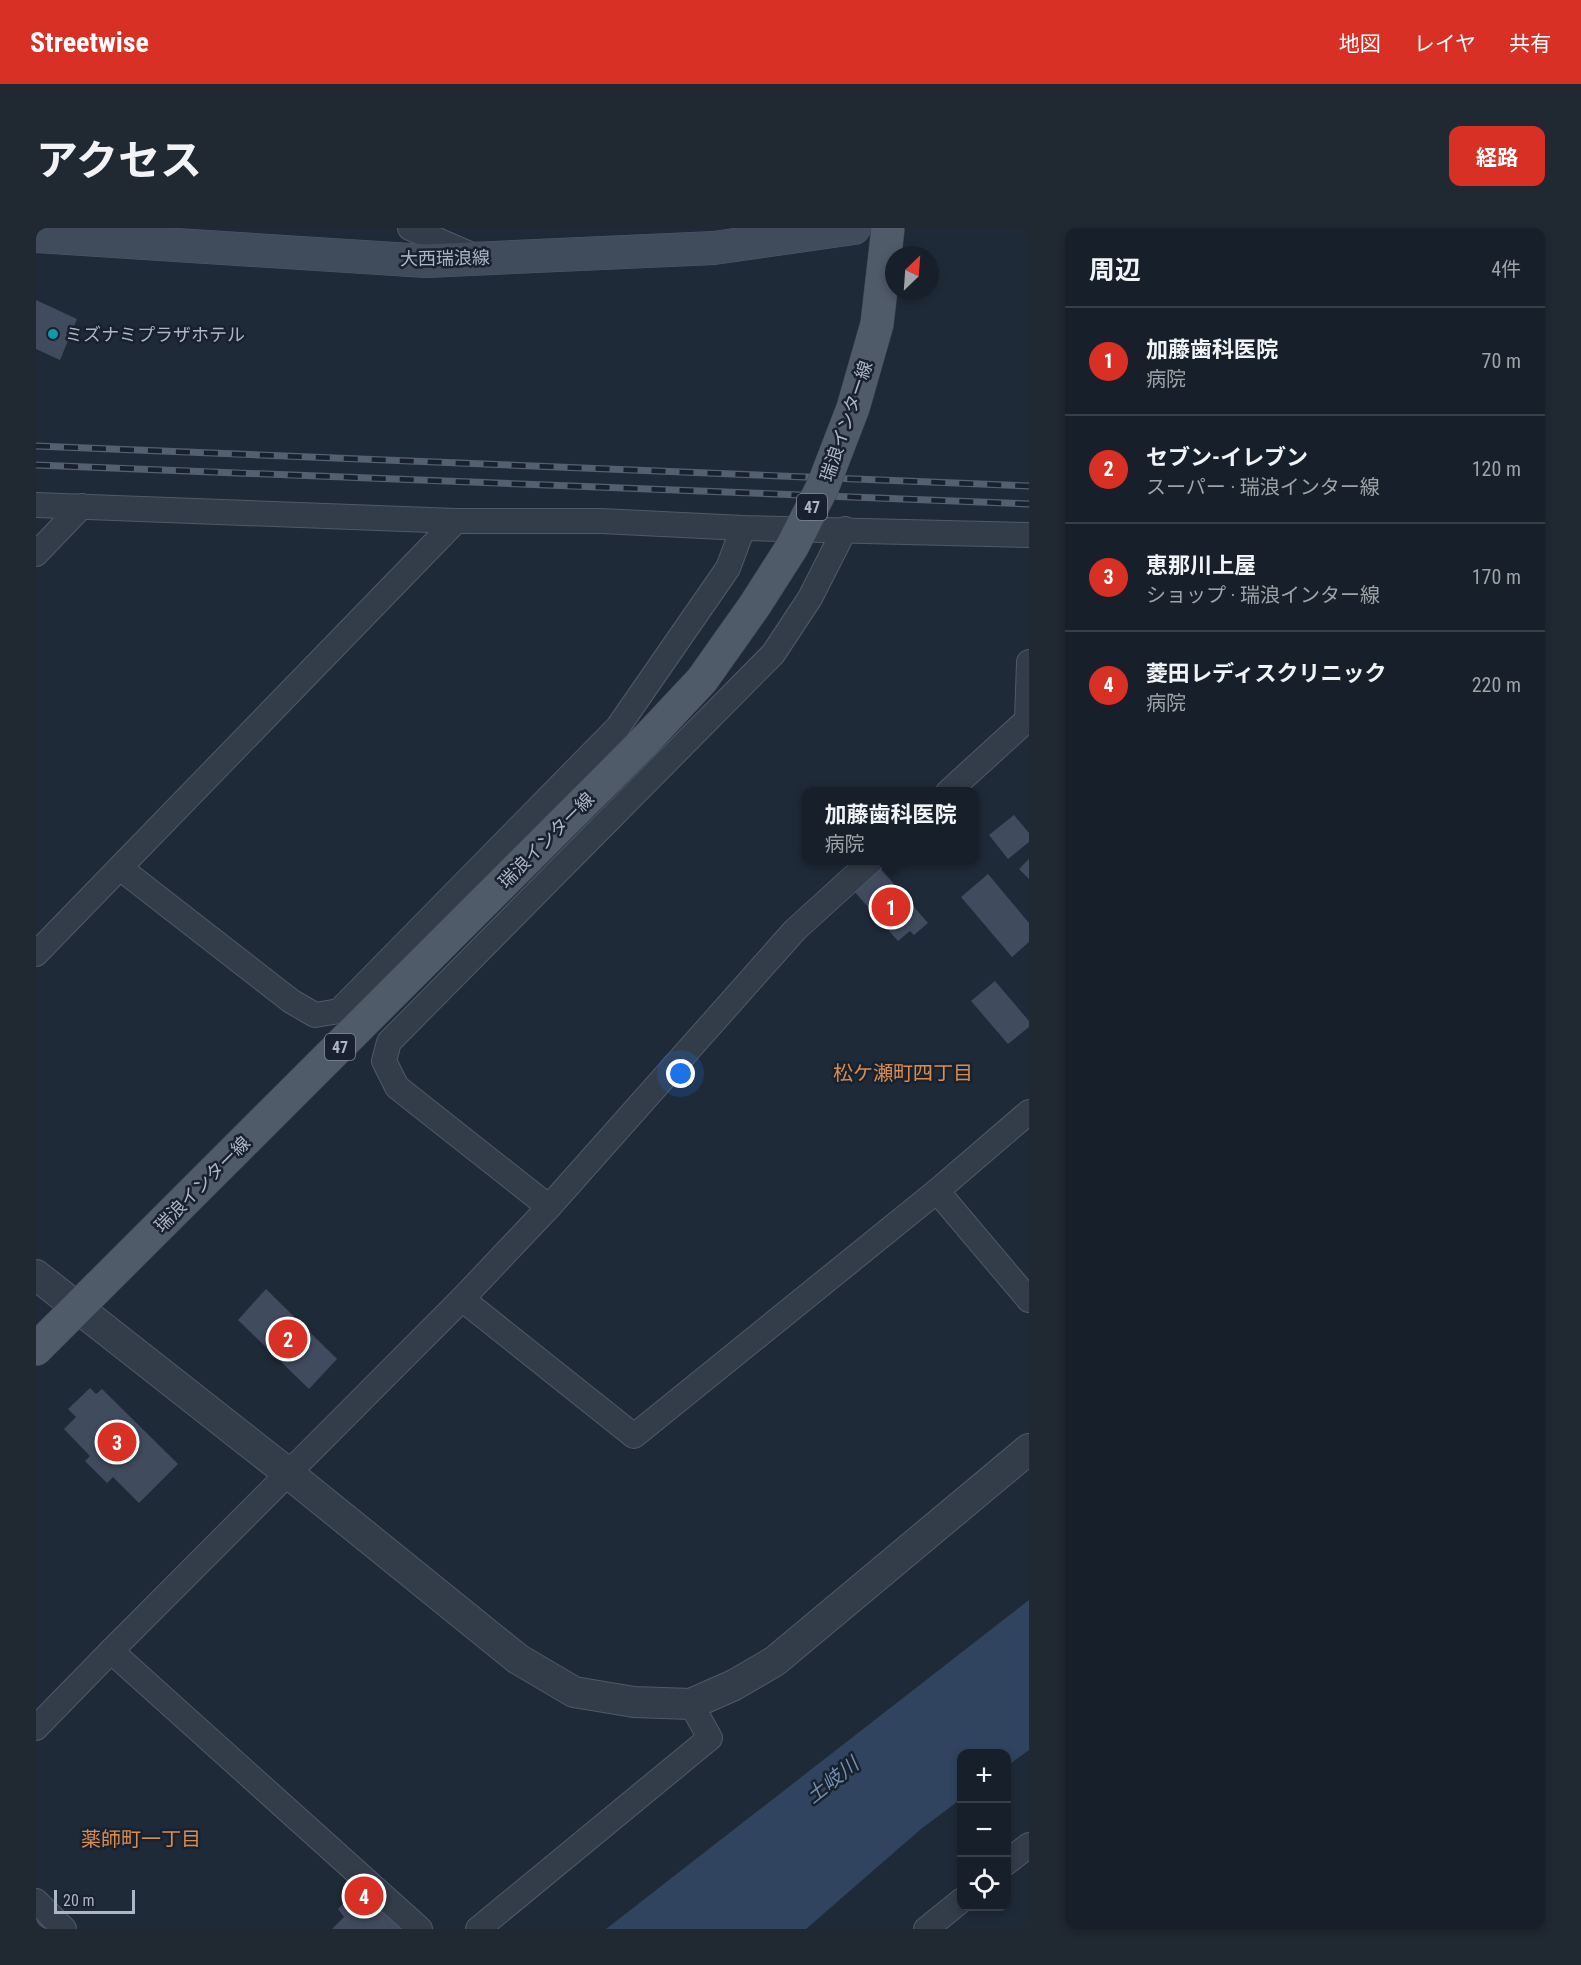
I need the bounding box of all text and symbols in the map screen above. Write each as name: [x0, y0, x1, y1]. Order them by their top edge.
text: Streetwise: [30, 26, 149, 59]
text: 地図: [1339, 32, 1381, 56]
text: レイヤ: [1414, 32, 1476, 56]
text: 共有: [1509, 32, 1551, 56]
button: 経路: [1449, 126, 1545, 186]
text: アクセス: [36, 136, 202, 185]
north arrow: [885, 246, 939, 300]
street label: 大西瑞浪線: [400, 247, 490, 269]
text: 周辺: [1089, 255, 1141, 285]
text: 4件: [1491, 257, 1521, 281]
place label: ミズナミプラザホテル: [65, 324, 245, 345]
marker: ミズナミプラザホテル: [46, 327, 60, 341]
text: 加藤歯科医院: [1146, 337, 1278, 362]
text: 1: [1103, 349, 1114, 373]
text: 70 m: [1482, 349, 1521, 373]
street label: 瑞浪インター線: [816, 358, 876, 484]
text: 病院: [1146, 367, 1186, 391]
text: セブン-イレブン: [1146, 445, 1308, 470]
text: 2: [1103, 457, 1114, 481]
text: 120 m: [1472, 457, 1521, 481]
text: スーパー · 瑞浪インター線: [1146, 475, 1380, 499]
road number: 47: [797, 494, 827, 520]
text: 恵那川上屋: [1146, 553, 1256, 578]
text: 3: [1103, 565, 1114, 589]
text: 170 m: [1472, 565, 1521, 589]
text: ショップ · 瑞浪インター線: [1146, 583, 1380, 607]
text: 菱田レディスクリニック: [1146, 661, 1386, 686]
text: 4: [1103, 673, 1114, 697]
text: 220 m: [1472, 673, 1521, 697]
text: 病院: [1146, 691, 1186, 715]
popup: [802, 787, 979, 865]
street label: 瑞浪インター線: [494, 788, 598, 892]
text: 加藤歯科医院: [824, 802, 957, 827]
text: 病院: [824, 832, 864, 856]
pin: 1: [872, 884, 910, 930]
road number: 47: [325, 1034, 355, 1060]
your location: [666, 1059, 695, 1088]
district label: 松ケ瀬町四丁目: [833, 1061, 973, 1085]
street label: 瑞浪インター線: [150, 1132, 254, 1236]
pin: 2: [268, 1316, 308, 1362]
pin: 3: [98, 1420, 136, 1464]
map controls: [957, 1749, 1011, 1911]
button: +: [957, 1749, 1011, 1803]
water label: 土岐川: [801, 1751, 865, 1808]
button: −: [957, 1803, 1011, 1857]
district label: 薬師町一丁目: [81, 1827, 201, 1851]
button: locate: [957, 1857, 1011, 1911]
pin: 4: [344, 1874, 384, 1918]
scale bar: [54, 1887, 135, 1914]
text: 20 m: [63, 1891, 95, 1910]

